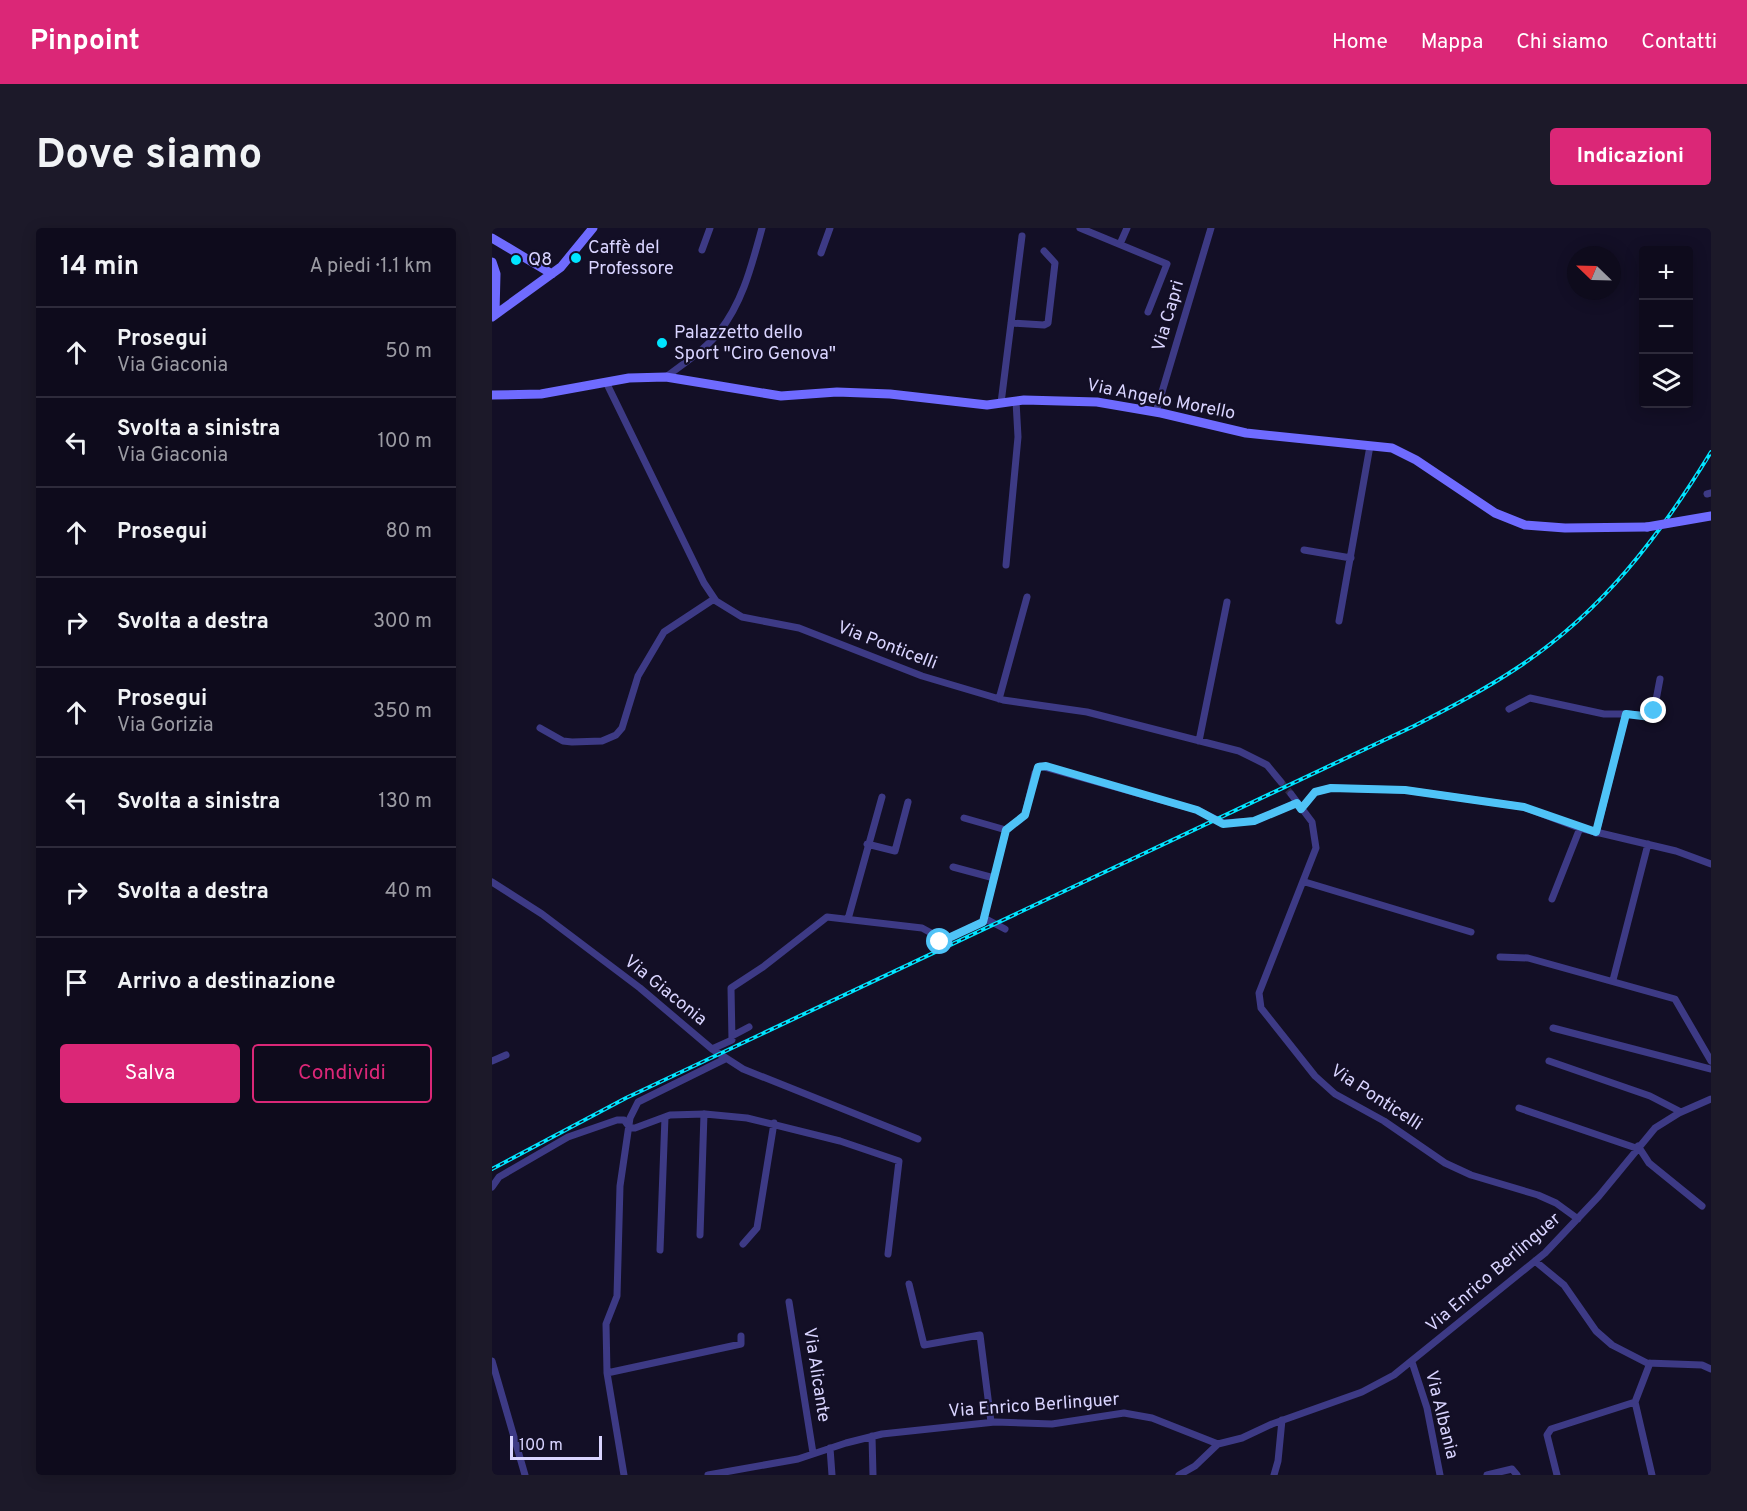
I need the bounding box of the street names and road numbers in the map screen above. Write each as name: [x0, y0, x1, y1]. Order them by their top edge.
street label: Via Capri: [1148, 278, 1190, 354]
street label: Via Angelo Morello: [1085, 374, 1237, 426]
street label: Via Ponticelli: [834, 616, 940, 676]
street label: Via Giaconia: [619, 951, 711, 1031]
street label: Via Ponticelli: [1326, 1060, 1426, 1136]
street label: Via Enrico Berlinguer: [1422, 1208, 1566, 1338]
street label: Via Alicante: [797, 1326, 835, 1424]
street label: Via Albania: [1419, 1368, 1463, 1462]
street label: Via Enrico Berlinguer: [948, 1389, 1120, 1423]

